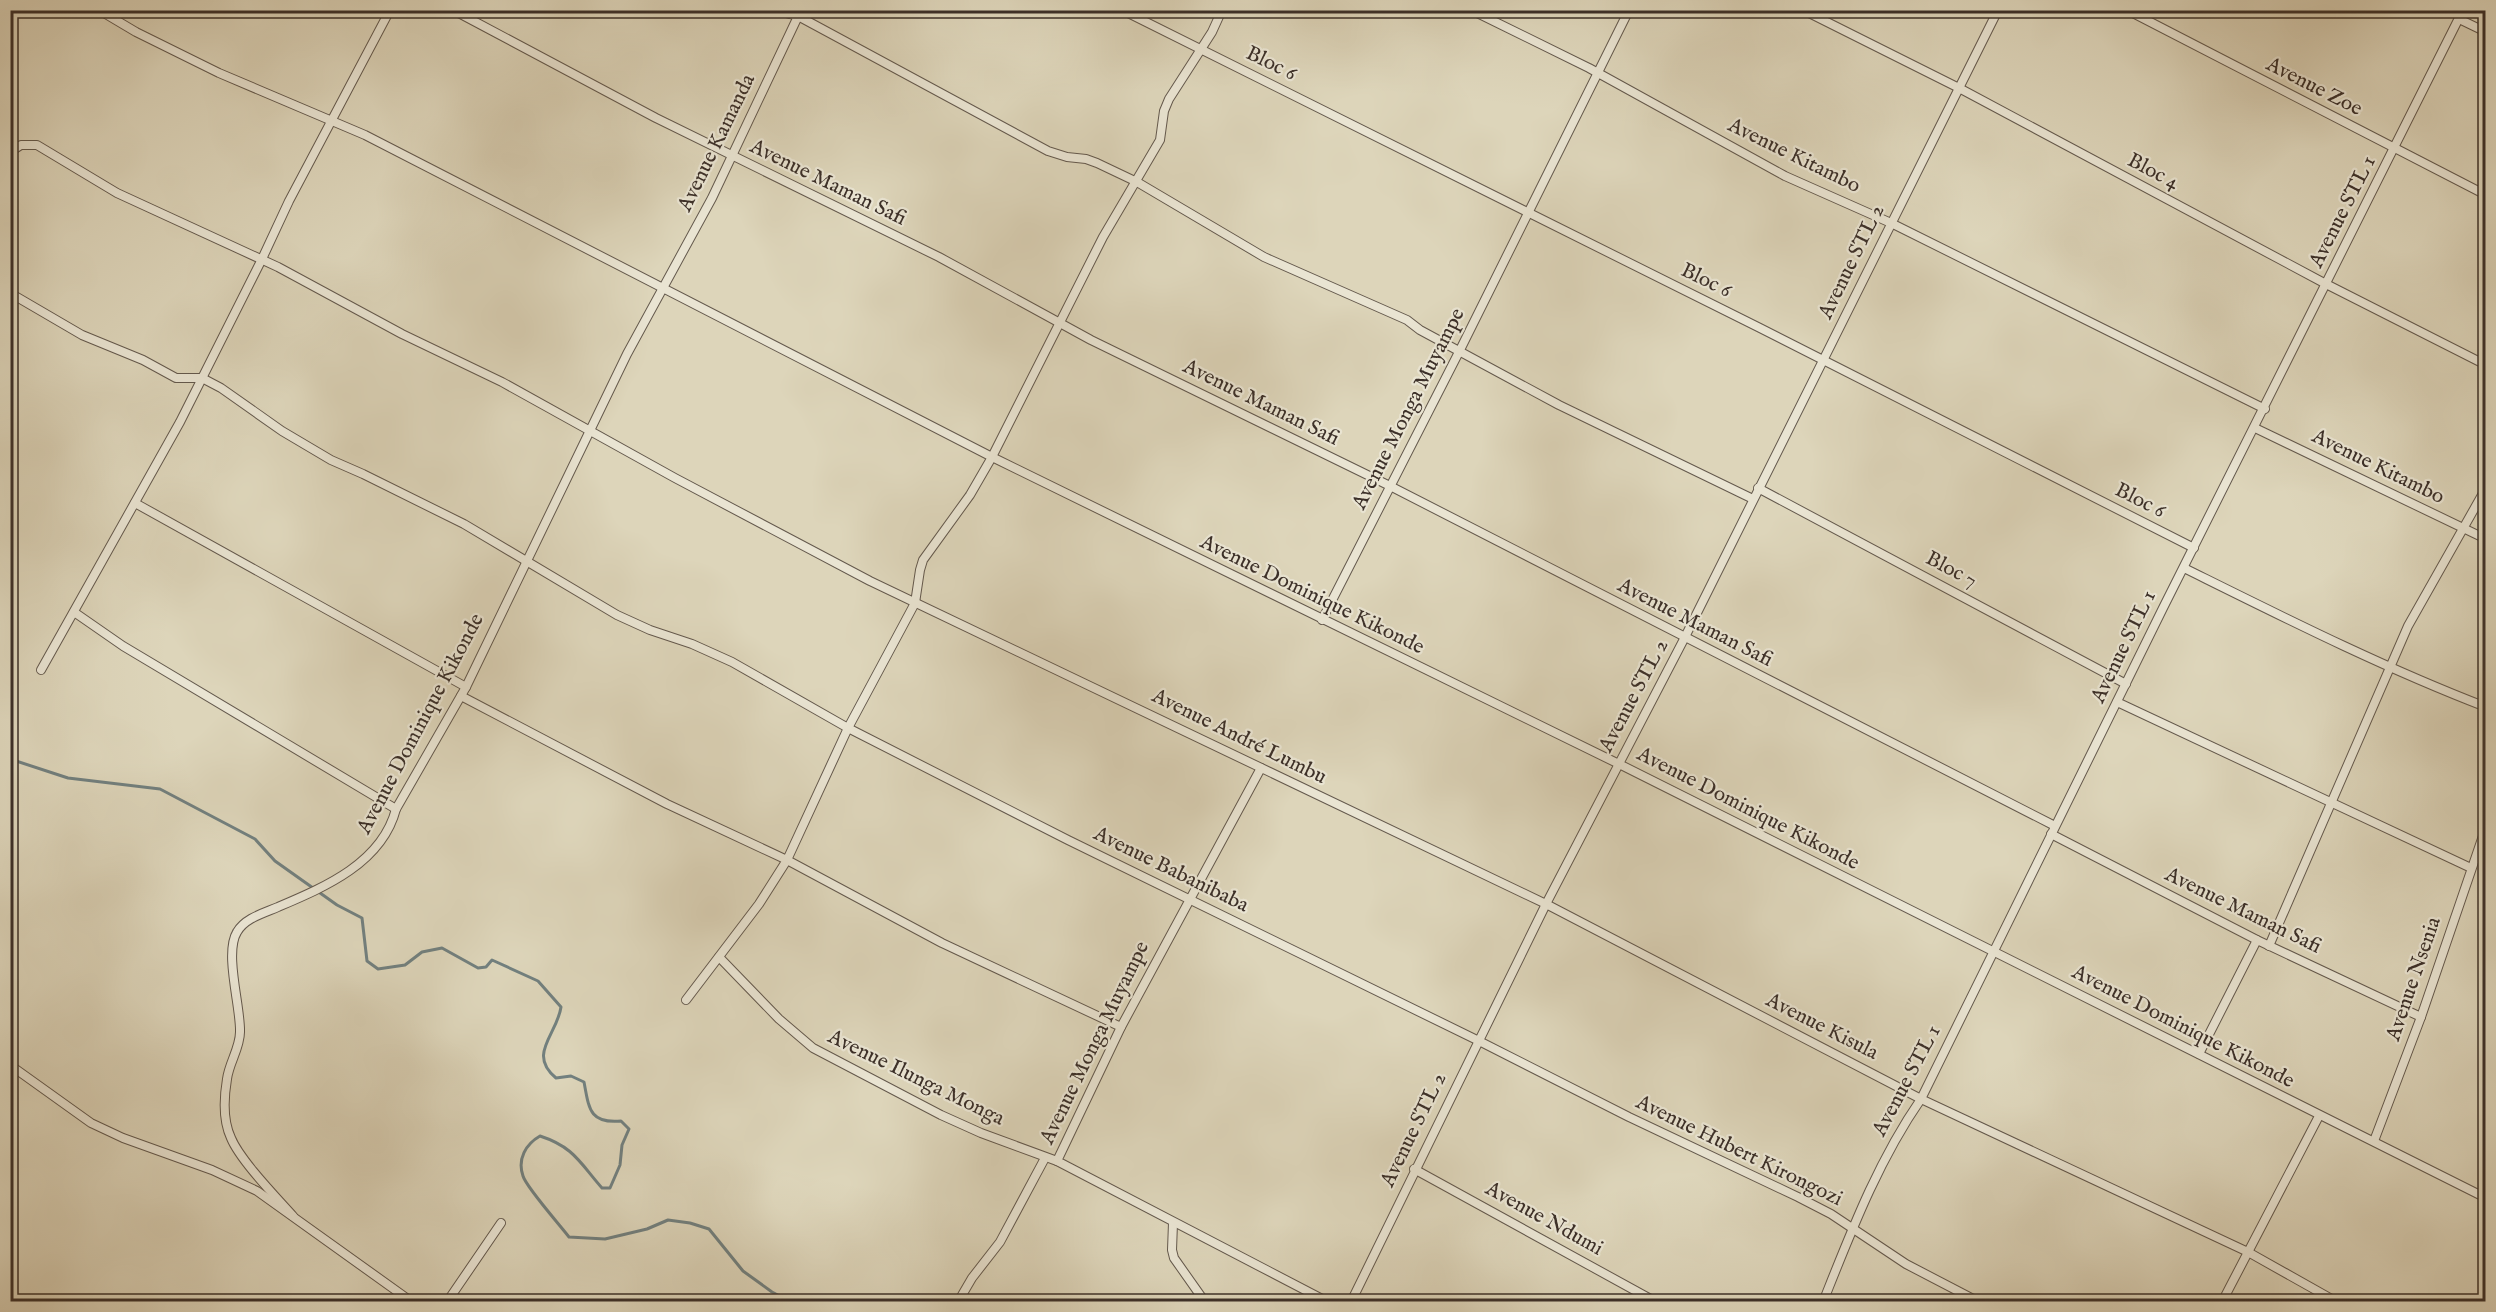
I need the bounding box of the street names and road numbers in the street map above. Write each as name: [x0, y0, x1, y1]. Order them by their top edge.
street label: Bloc 6: [1241, 40, 1302, 88]
street label: Avenue Zoe: [2260, 51, 2367, 123]
street label: Avenue Kamanda: [672, 69, 762, 217]
street label: Avenue Kitambo: [1722, 112, 1865, 200]
street label: Avenue Maman Safi: [744, 133, 911, 233]
street label: Bloc 4: [2122, 147, 2184, 197]
street label: Avenue STL 1: [2303, 151, 2383, 273]
street label: Avenue STL 2: [1812, 200, 1891, 325]
street label: Bloc 6: [1676, 257, 1737, 305]
street label: Avenue Monga Muyampe: [1346, 303, 1472, 515]
street label: Avenue Maman Safi: [1177, 353, 1344, 453]
street label: Avenue Kitambo: [2306, 423, 2449, 511]
street label: Bloc 6: [2110, 477, 2171, 526]
street label: Avenue Dominique Kikonde: [1195, 528, 1429, 661]
street label: Bloc 7: [1921, 545, 1981, 595]
street label: Avenue Maman Safi: [1612, 572, 1777, 674]
street label: Avenue STL 1: [2085, 586, 2163, 709]
street label: Avenue Dominique Kikonde: [351, 609, 491, 840]
street label: Avenue STL 2: [1592, 635, 1675, 758]
street label: Avenue André Lumbu: [1146, 683, 1331, 791]
street label: Avenue Dominique Kikonde: [1631, 741, 1864, 877]
street label: Avenue Babanibaba: [1088, 820, 1254, 920]
street label: Avenue Maman Safi: [2159, 861, 2326, 961]
street label: Avenue Nsenia: [2380, 913, 2448, 1045]
street label: Avenue Monga Muyampe: [1034, 937, 1156, 1150]
street label: Avenue Dominique Kikonde: [2066, 959, 2299, 1095]
street label: Avenue Kisula: [1760, 987, 1884, 1067]
street label: Avenue STL 1: [1866, 1021, 1948, 1142]
street label: Avenue Ilunga Monga: [822, 1023, 1009, 1133]
street label: Avenue STL 2: [1374, 1068, 1453, 1193]
street label: Avenue Hubert Kirongozi: [1630, 1089, 1847, 1213]
street label: Avenue Ndumi: [1480, 1175, 1608, 1262]

